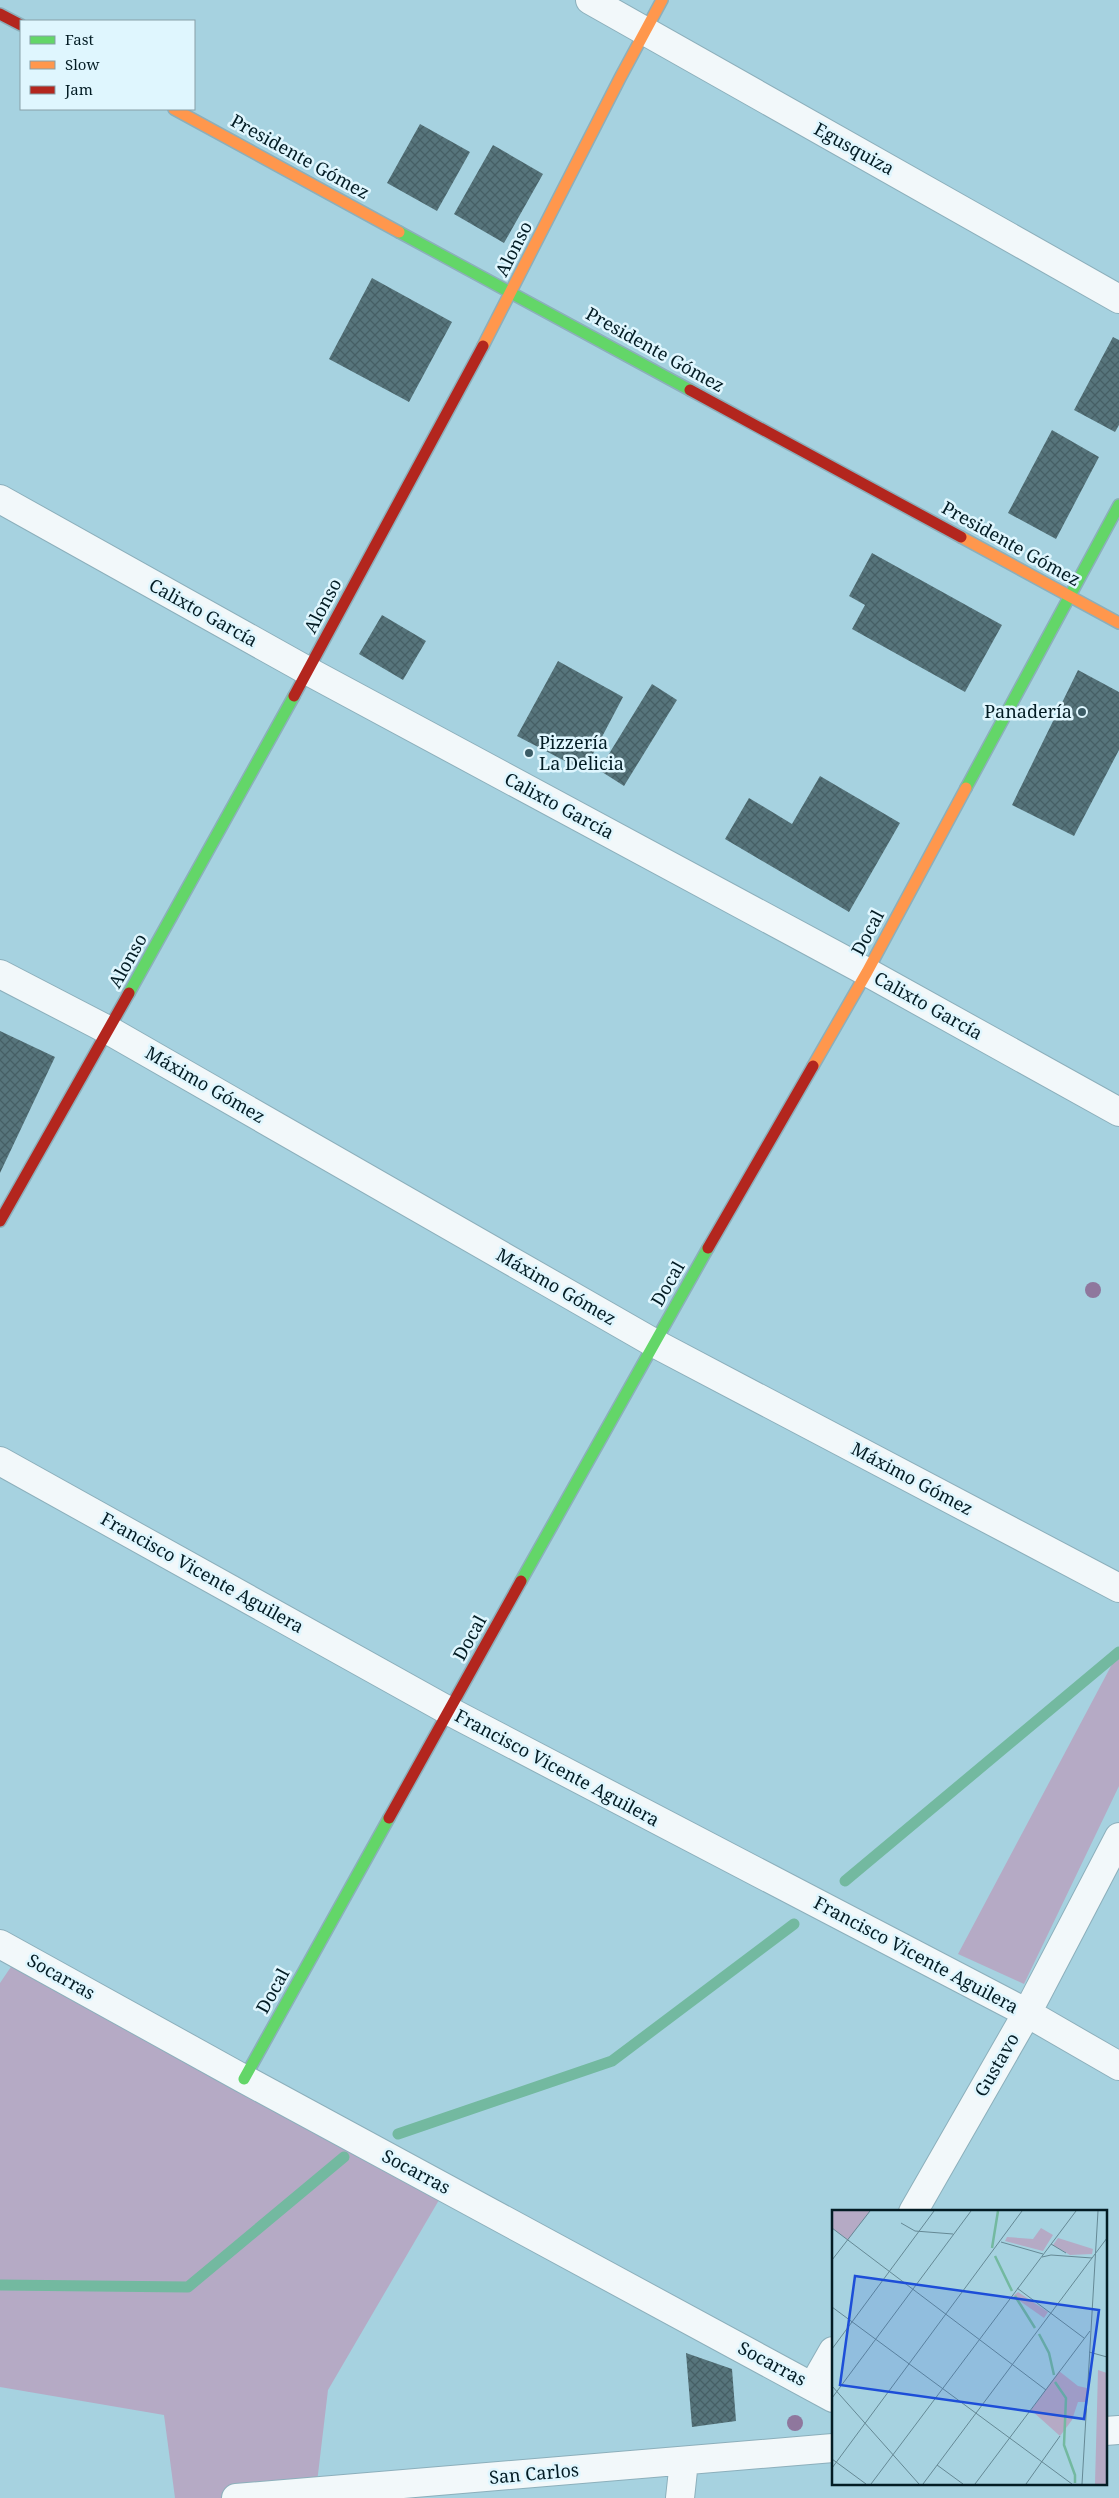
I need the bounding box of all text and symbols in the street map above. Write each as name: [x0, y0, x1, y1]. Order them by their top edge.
legend: [20, 20, 195, 110]
text: Fast: [65, 29, 94, 49]
text: Slow: [65, 54, 99, 74]
text: Jam: [64, 79, 93, 99]
street label: Presidente Gómez: [227, 108, 374, 204]
street label: Egusquiza: [810, 116, 899, 180]
street label: Alonso: [489, 217, 537, 280]
street label: Presidente Gómez: [582, 301, 729, 397]
street label: Presidente Gómez: [938, 495, 1085, 591]
street label: Calixto García: [145, 572, 262, 652]
street label: Alonso: [298, 574, 347, 637]
place label: Panadería: [984, 699, 1072, 723]
marker: Panadería: [1076, 706, 1088, 718]
place label: Pizzería La Delicia: [539, 730, 624, 775]
marker: Pizzería La Delicia: [523, 747, 535, 759]
street label: Calixto García: [501, 766, 618, 844]
street label: Docal: [845, 905, 889, 959]
street label: Alonso: [102, 929, 152, 992]
street label: Calixto García: [870, 965, 987, 1045]
street label: Máximo Gómez: [141, 1040, 270, 1128]
street label: Máximo Gómez: [492, 1242, 621, 1330]
street label: Docal: [645, 1256, 690, 1310]
street label: Máximo Gómez: [848, 1436, 977, 1520]
street label: Francisco Vicente Aguilera: [97, 1506, 308, 1638]
street label: Docal: [447, 1610, 491, 1664]
street label: Francisco Vicente Aguilera: [451, 1703, 664, 1831]
street label: Francisco Vicente Aguilera: [810, 1890, 1023, 2018]
street label: Socarras: [23, 1948, 100, 2005]
street label: Docal: [250, 1963, 294, 2017]
street label: Gustavo: [968, 2028, 1024, 2101]
street label: Socarras: [378, 2143, 455, 2199]
inset map: [832, 2210, 1106, 2486]
street label: Socarras: [734, 2335, 811, 2391]
street label: San Carlos: [488, 2457, 580, 2489]

